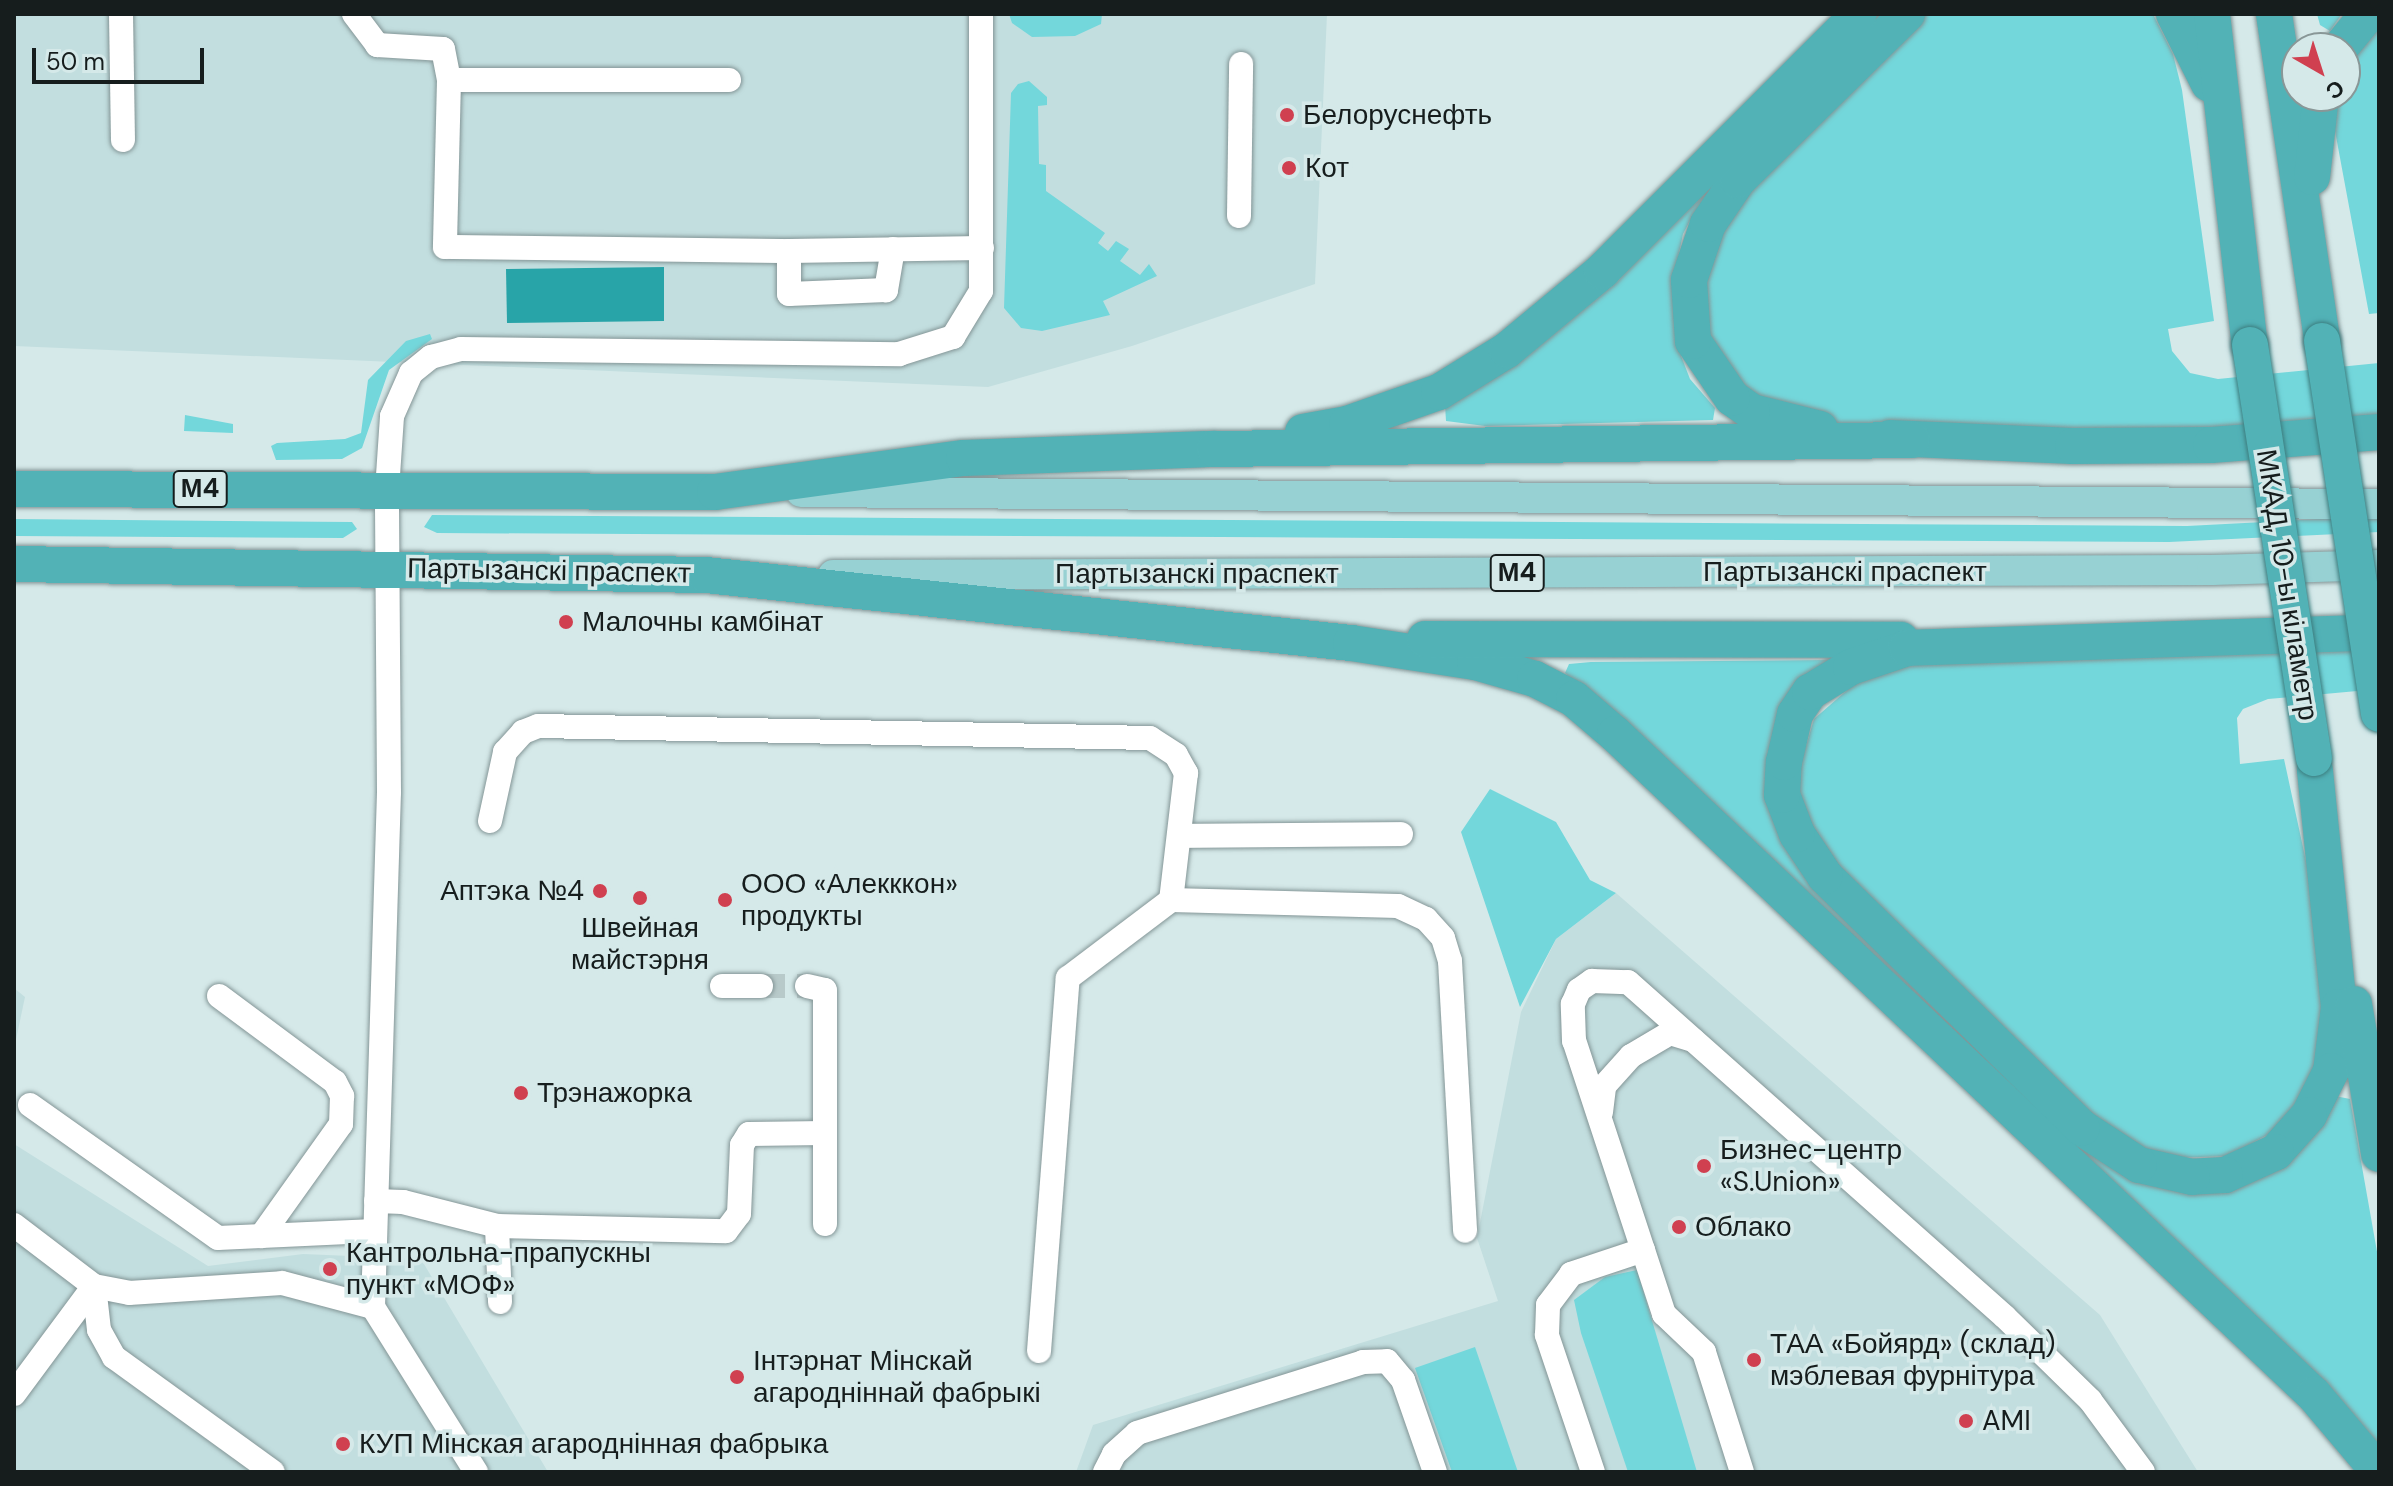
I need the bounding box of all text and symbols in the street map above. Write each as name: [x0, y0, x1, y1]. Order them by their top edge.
scale bar: [36, 32, 208, 82]
north arrow: [2281, 32, 2361, 112]
text: 50 m: [46, 46, 105, 77]
text: С: [2320, 73, 2350, 106]
place label: Белоруснефть: [1303, 98, 1492, 132]
marker: Белоруснефть: [1278, 106, 1296, 124]
place label: Кот: [1305, 151, 1349, 185]
marker: Кот: [1280, 159, 1298, 177]
street label: МКАД, 10-ы кіламетр: [2249, 447, 2325, 723]
road number: М4: [172, 467, 228, 511]
road number: М4: [1489, 551, 1545, 595]
street label: Партызанскі праспект: [407, 552, 691, 590]
street label: Партызанскі праспект: [1703, 555, 1987, 589]
street label: Партызанскі праспект: [1055, 557, 1339, 591]
place label: Малочны камбінат: [582, 605, 823, 639]
marker: Малочны камбінат: [557, 613, 575, 631]
place label: ООО «Алекккон» продукты: [741, 867, 958, 933]
place label: Аптэка №4: [440, 874, 584, 908]
marker: Аптэка №4: [591, 882, 609, 900]
marker: Швейная майстэрня: [631, 889, 649, 907]
marker: ООО «Алекккон» продукты: [716, 891, 734, 909]
place label: Швейная майстэрня: [571, 911, 709, 977]
place label: Трэнажорка: [537, 1076, 692, 1110]
marker: Трэнажорка: [512, 1084, 530, 1102]
place label: Бизнес-центр «S.Union»: [1720, 1133, 1902, 1199]
marker: Бизнес-центр «S.Union»: [1695, 1157, 1713, 1175]
place label: Облако: [1695, 1210, 1792, 1244]
marker: Облако: [1670, 1218, 1688, 1236]
place label: Кантрольна-прапускны пункт «МОФ»: [346, 1236, 651, 1302]
marker: Кантрольна-прапускны пункт «МОФ»: [321, 1260, 339, 1278]
place label: ТАА «Бойярд» (склад) мэблевая фурнітура: [1770, 1327, 2055, 1393]
place label: Інтэрнат Мінскай агародніннай фабрыкі: [753, 1344, 1041, 1410]
marker: ТАА «Бойярд» (склад) мэблевая фурнітура: [1745, 1351, 1763, 1369]
marker: Інтэрнат Мінскай агародніннай фабрыкі: [728, 1368, 746, 1386]
place label: AMI: [1982, 1404, 2031, 1438]
marker: AMI: [1957, 1412, 1975, 1430]
place label: КУП Мінская агароднінная фабрыка: [359, 1427, 828, 1461]
marker: КУП Мінская агароднінная фабрыка: [334, 1435, 352, 1453]

